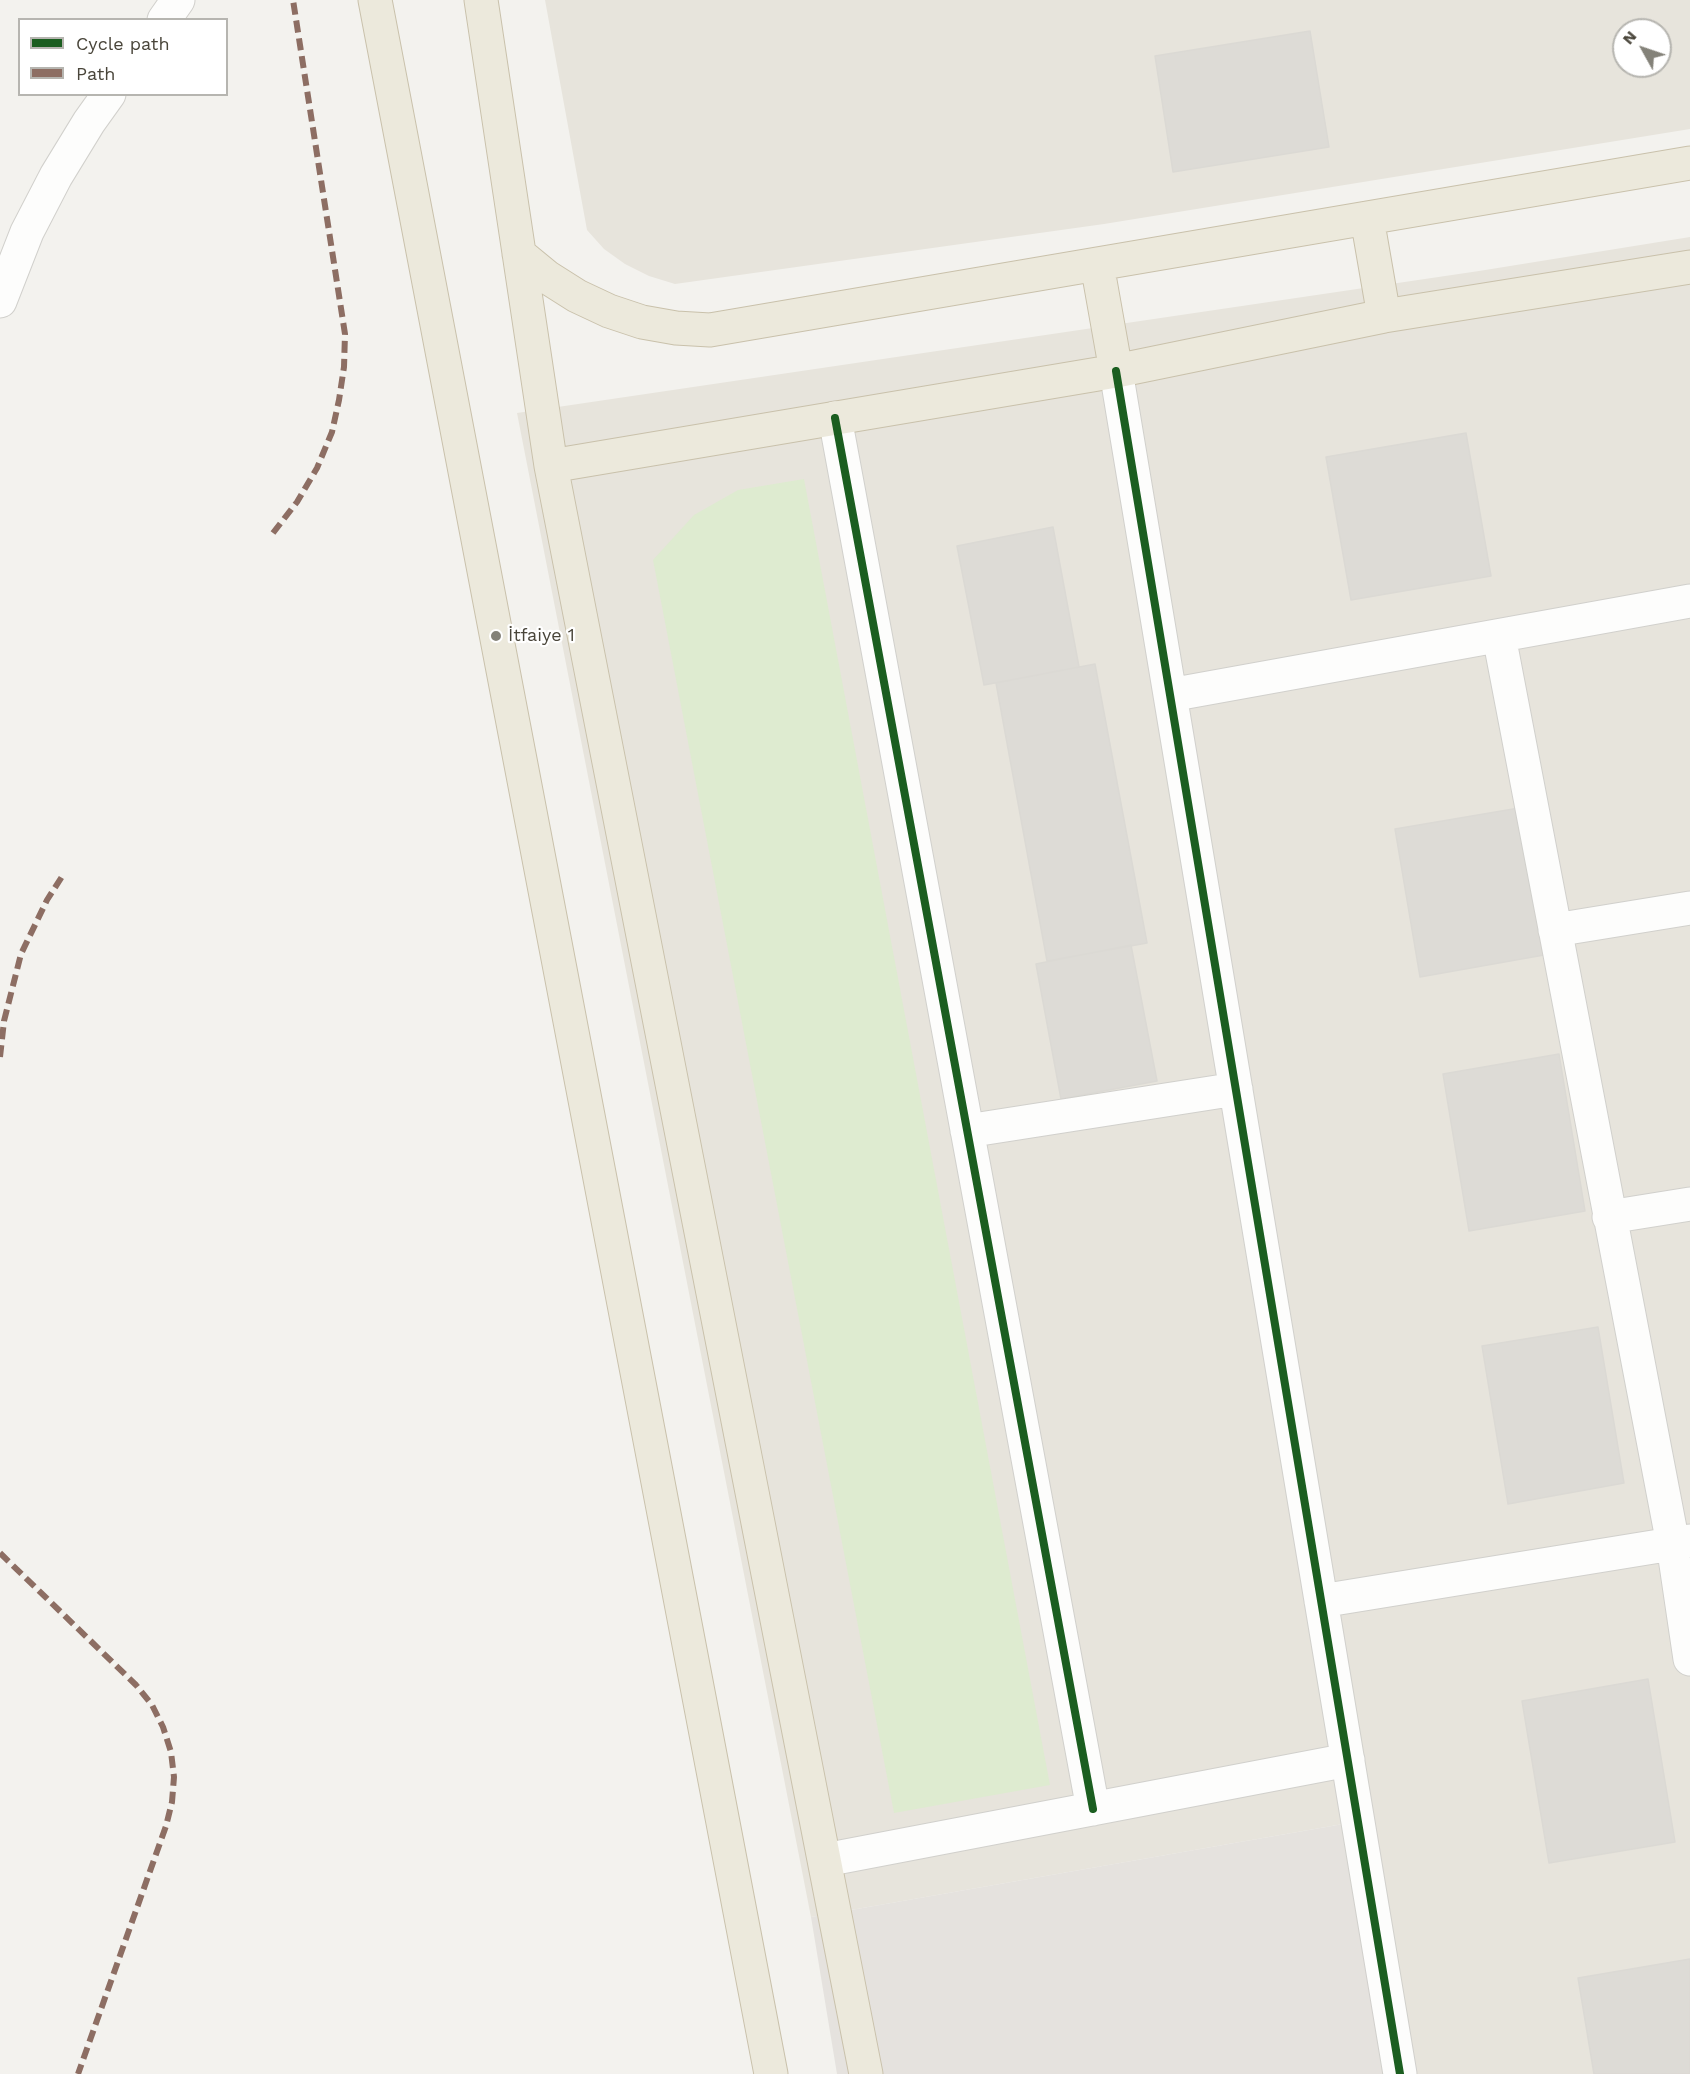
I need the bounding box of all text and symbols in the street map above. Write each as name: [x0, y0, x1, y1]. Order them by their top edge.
legend: [18, 18, 228, 96]
north arrow: [1612, 18, 1672, 78]
text: N: [1618, 27, 1640, 48]
text: Cycle path: [76, 33, 170, 54]
text: Path: [76, 63, 116, 84]
place label: İtfaiye 1: [508, 625, 575, 647]
marker: İtfaiye 1: [489, 629, 503, 643]

